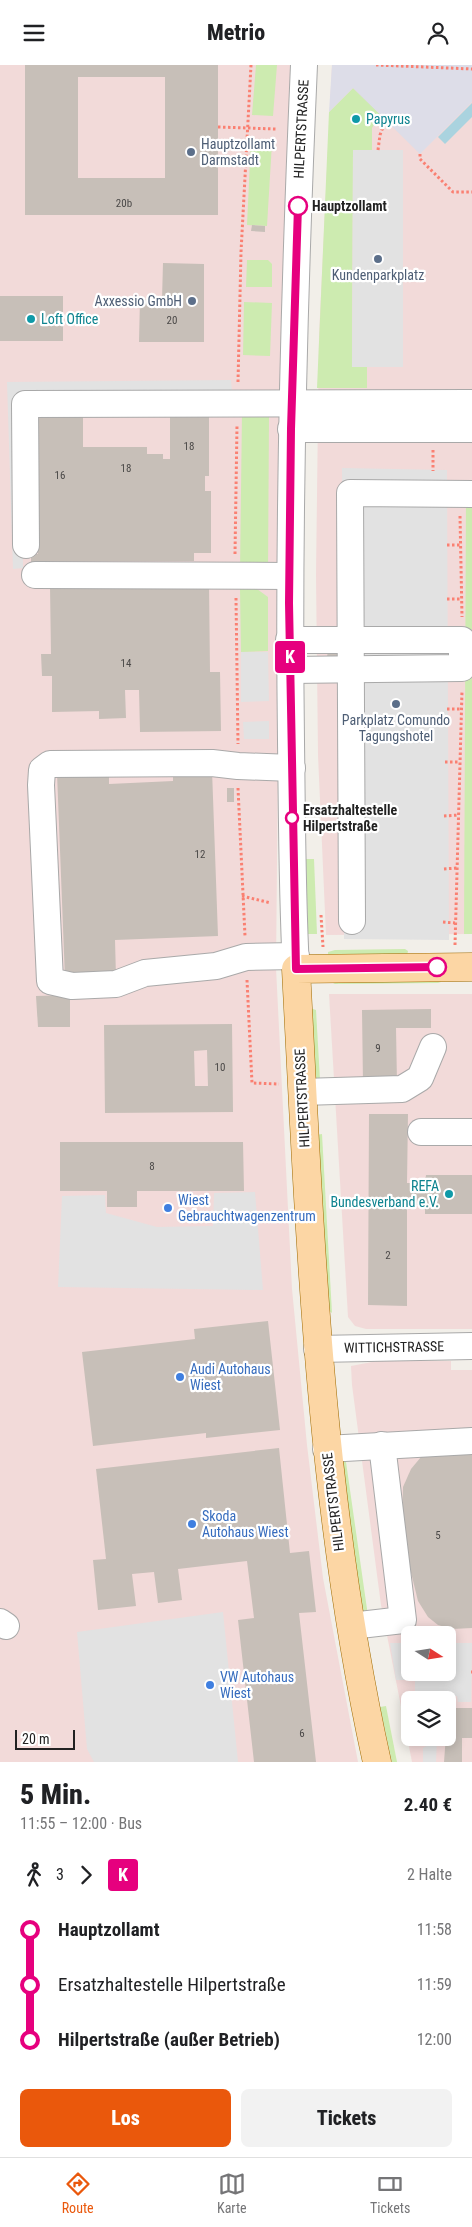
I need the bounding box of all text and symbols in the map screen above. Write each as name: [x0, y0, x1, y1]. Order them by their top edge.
icon: menu: [20, 19, 48, 47]
icon: person: [424, 19, 452, 47]
text: Metrio: [207, 20, 265, 45]
street label: HILPERTSTRASSE: [290, 79, 312, 179]
place label: Papyrus: [366, 111, 410, 127]
marker: Papyrus: [350, 113, 362, 125]
place label: Hauptzollamt Darmstadt: [201, 136, 275, 168]
marker: Hauptzollamt Darmstadt: [185, 146, 197, 158]
marker: Hauptzollamt: [288, 196, 308, 216]
house number: 20b: [116, 197, 132, 210]
place label: Hauptzollamt: [312, 198, 387, 214]
marker: Kundenparkplatz: [372, 253, 384, 265]
place label: Kundenparkplatz: [332, 267, 424, 283]
place label: Axxessio GmbH: [95, 293, 182, 309]
marker: Axxessio GmbH: [186, 295, 198, 307]
place label: Loft Office: [41, 311, 99, 327]
marker: Loft Office: [25, 313, 37, 325]
house number: 20: [167, 314, 177, 327]
house number: 18: [184, 440, 194, 453]
house number: 18: [121, 462, 131, 475]
house number: 16: [55, 469, 65, 482]
line badge: K: [274, 641, 306, 673]
text: K: [285, 646, 295, 667]
house number: 14: [121, 657, 132, 670]
marker: Parkplatz Comundo Tagungshotel: [390, 698, 402, 710]
place label: Parkplatz Comundo Tagungshotel: [342, 712, 450, 744]
place label: Ersatzhaltestelle Hilpertstraße: [303, 802, 397, 834]
marker: Ersatzhaltestelle Hilpertstraße: [285, 811, 299, 825]
house number: 12: [195, 848, 205, 861]
unlabelled marker: [427, 957, 447, 977]
house number: 9: [375, 1042, 381, 1055]
street label: HILPERTSTRASSE: [291, 1048, 313, 1148]
house number: 10: [215, 1061, 225, 1074]
house number: 8: [149, 1160, 155, 1173]
place label: REFA Bundesverband e.V.: [330, 1178, 439, 1210]
marker: REFA Bundesverband e.V.: [443, 1188, 455, 1200]
place label: Wiest Gebrauchtwagenzentrum: [178, 1192, 316, 1224]
marker: Wiest Gebrauchtwagenzentrum: [162, 1202, 174, 1214]
house number: 2: [385, 1249, 391, 1262]
street label: WITTICHSTRASSE: [344, 1338, 444, 1356]
place label: Audi Autohaus Wiest: [190, 1361, 271, 1393]
marker: Audi Autohaus Wiest: [174, 1371, 186, 1383]
street label: HILPERTSTRASSE: [319, 1452, 347, 1552]
place label: Skoda Autohaus Wiest: [202, 1508, 289, 1540]
marker: Skoda Autohaus Wiest: [186, 1518, 198, 1530]
house number: 5: [435, 1529, 441, 1542]
north arrow: [401, 1626, 456, 1681]
map controls: [401, 1626, 456, 1746]
place label: VW Autohaus Wiest: [220, 1669, 294, 1701]
marker: VW Autohaus Wiest: [204, 1679, 216, 1691]
button: layers: [401, 1691, 456, 1746]
scale bar: [15, 1727, 75, 1750]
house number: 6: [299, 1727, 305, 1740]
text: 20 m: [22, 1731, 50, 1747]
text: 5 Min.: [20, 1778, 91, 1811]
text: 2.40 €: [404, 1793, 452, 1816]
text: 11:55 – 12:00 · Bus: [20, 1814, 142, 1833]
icon: walk: [20, 1861, 48, 1889]
icon: forward: [72, 1861, 100, 1889]
text: K: [118, 1864, 128, 1885]
text: 3: [56, 1865, 64, 1884]
text: 2 Halte: [407, 1865, 452, 1884]
text: Hauptzollamt: [58, 1918, 160, 1941]
text: 11:58: [417, 1920, 452, 1939]
text: Ersatzhaltestelle Hilpertstraße: [58, 1973, 286, 1996]
text: 11:59: [417, 1975, 452, 1994]
text: Hilpertstraße (außer Betrieb): [58, 2028, 280, 2051]
text: 12:00: [417, 2030, 452, 2049]
button: Los: [20, 2089, 231, 2147]
button: Tickets: [241, 2089, 452, 2147]
tab: Route: [62, 2170, 94, 2216]
tab: Karte: [217, 2170, 247, 2216]
tab: Tickets: [370, 2170, 410, 2216]

